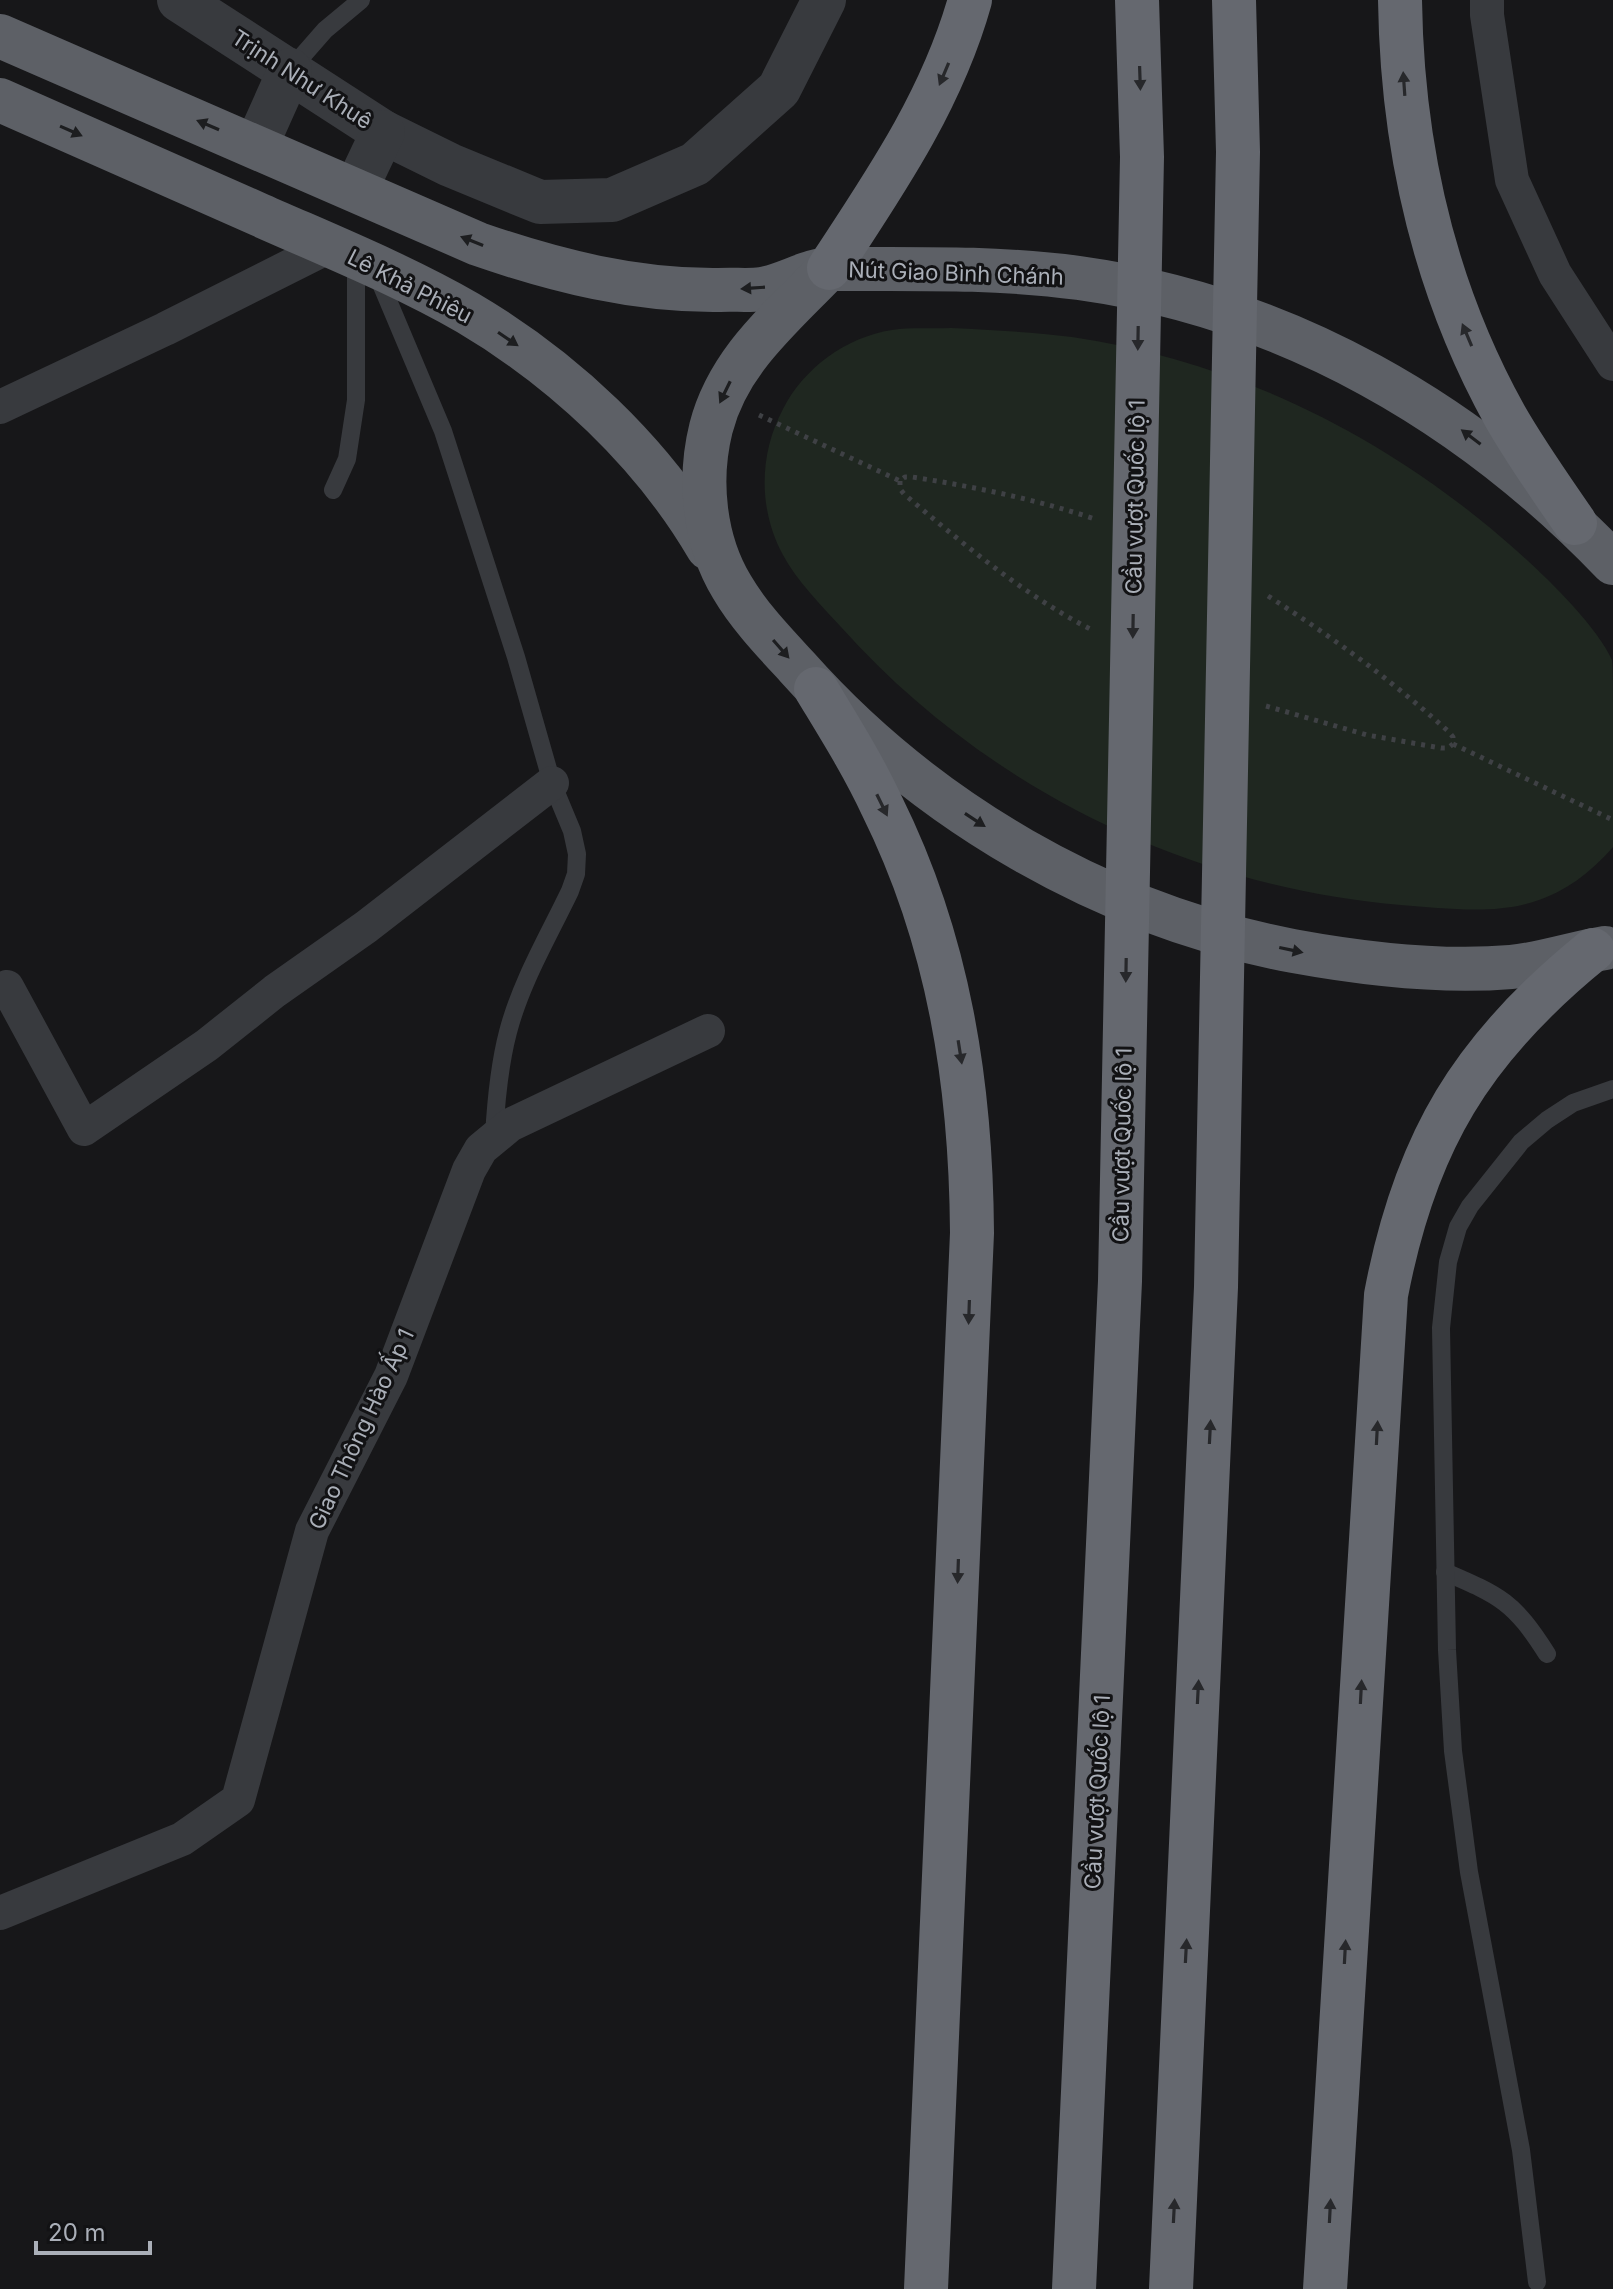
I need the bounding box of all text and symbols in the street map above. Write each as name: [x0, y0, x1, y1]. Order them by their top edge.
street label: Trịnh Như Khuê: [227, 24, 377, 134]
one-way arrow: [938, 62, 951, 85]
one-way arrow: [1133, 66, 1146, 91]
one-way arrow: [1397, 71, 1410, 96]
one-way arrow: [196, 119, 220, 132]
one-way arrow: [60, 125, 83, 138]
one-way arrow: [460, 235, 484, 248]
street label: Lê Khả Phiêu: [344, 244, 476, 328]
street label: Nút Giao Bình Chánh: [848, 256, 1064, 290]
one-way arrow: [741, 282, 766, 295]
one-way arrow: [1460, 323, 1473, 347]
one-way arrow: [1132, 326, 1145, 351]
one-way arrow: [497, 331, 518, 346]
one-way arrow: [718, 380, 732, 403]
street label: Cầu vượt Quốc lộ 1: [1120, 399, 1150, 595]
one-way arrow: [1461, 429, 1481, 445]
one-way arrow: [1126, 614, 1139, 639]
one-way arrow: [771, 639, 789, 658]
one-way arrow: [875, 794, 889, 817]
one-way arrow: [964, 812, 986, 827]
one-way arrow: [1279, 944, 1304, 957]
one-way arrow: [1120, 958, 1132, 983]
one-way arrow: [954, 1040, 966, 1065]
street label: Cầu vượt Quốc lộ 1: [1107, 1047, 1137, 1243]
one-way arrow: [962, 1300, 975, 1325]
street label: Giao Thông Hào Ấp 1: [300, 1323, 419, 1533]
one-way arrow: [1203, 1419, 1216, 1444]
one-way arrow: [1371, 1420, 1384, 1445]
one-way arrow: [951, 1559, 964, 1584]
one-way arrow: [1192, 1679, 1205, 1704]
one-way arrow: [1355, 1679, 1368, 1704]
street label: Cầu vượt Quốc lộ 1: [1079, 1694, 1115, 1890]
one-way arrow: [1180, 1938, 1193, 1963]
one-way arrow: [1339, 1939, 1352, 1964]
one-way arrow: [1168, 2198, 1181, 2223]
one-way arrow: [1323, 2198, 1336, 2223]
scale bar: [36, 2205, 150, 2255]
text: 20 m: [48, 2218, 106, 2247]

